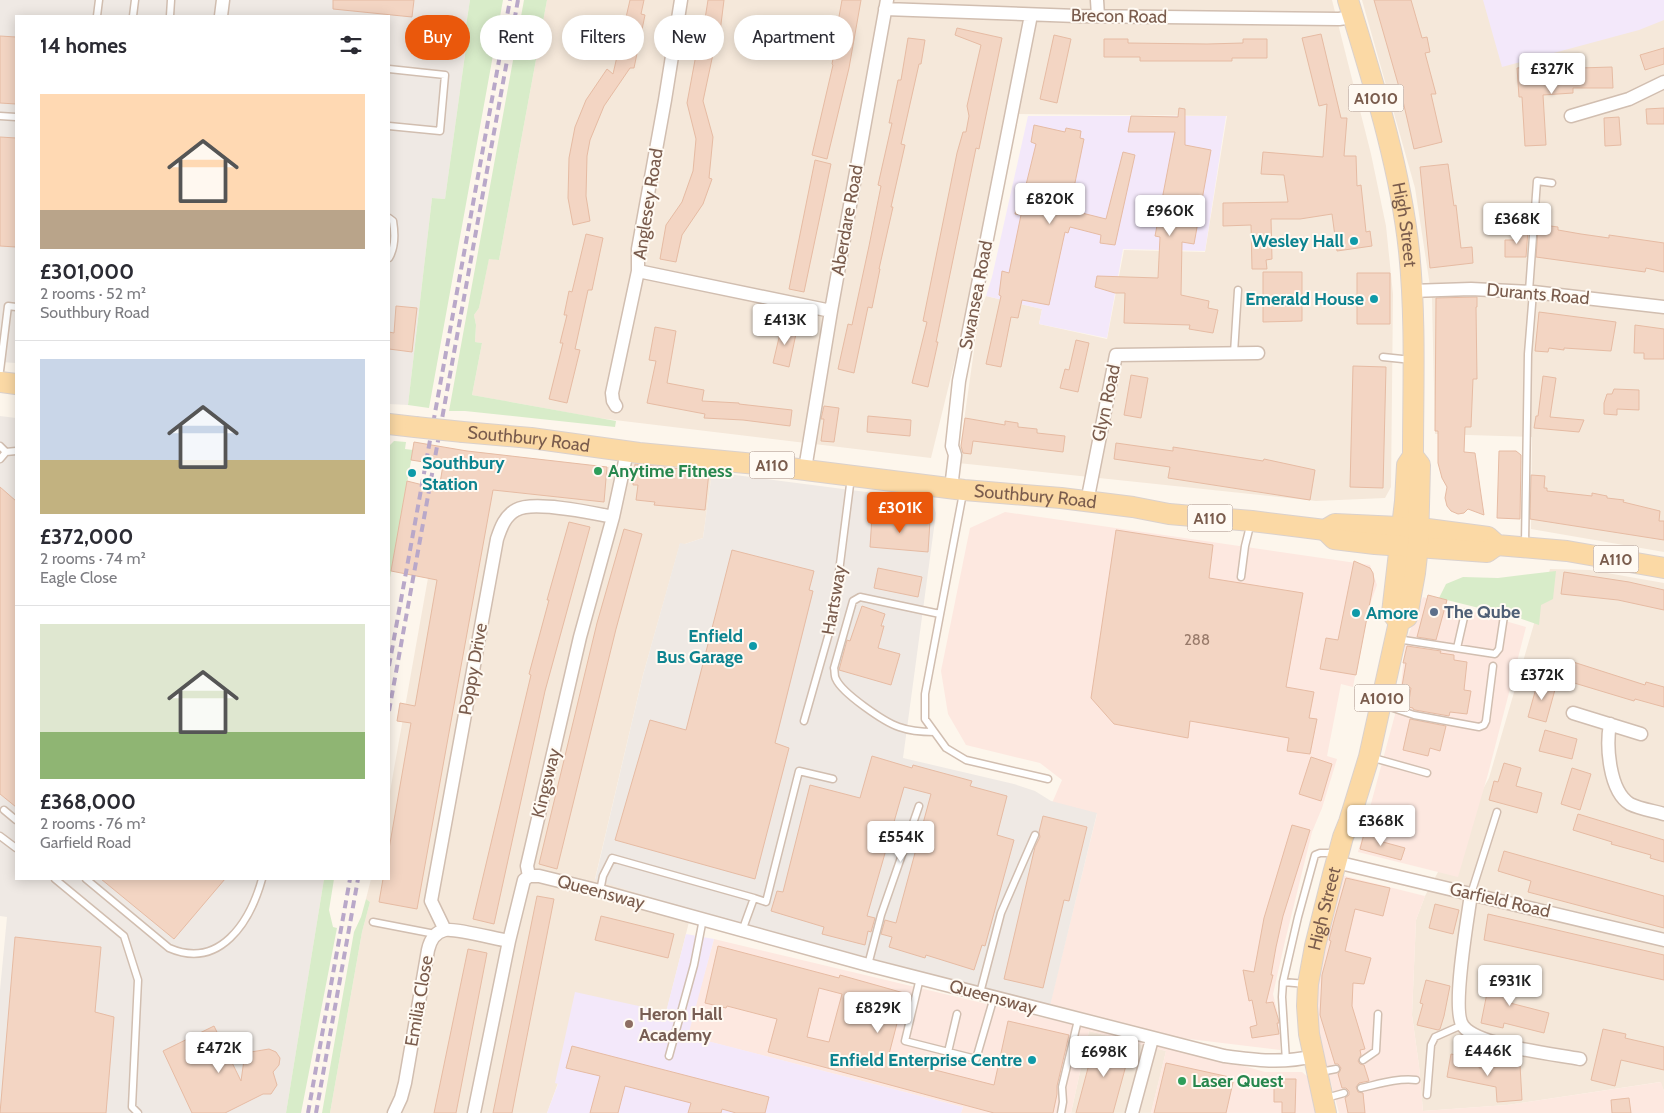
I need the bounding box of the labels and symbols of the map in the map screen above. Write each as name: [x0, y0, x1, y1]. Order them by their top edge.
street label: Brecon Road: [1071, 4, 1167, 28]
pin: £327K: [1517, 52, 1587, 95]
road number: A1010: [1348, 85, 1404, 112]
street label: Anglesey Road: [628, 147, 668, 261]
street label: Aberdare Road: [826, 163, 868, 277]
street label: High Street: [1387, 180, 1421, 268]
pin: £820K: [1015, 182, 1085, 225]
pin: £960K: [1135, 194, 1205, 237]
pin: £368K: [1482, 202, 1552, 245]
place label: Wesley Hall: [1252, 230, 1344, 252]
marker: Wesley Hall: [1348, 235, 1360, 247]
street label: Swansea Road: [955, 239, 997, 351]
street label: Durants Road: [1486, 279, 1590, 309]
place label: Emerald House: [1245, 288, 1364, 310]
marker: Emerald House: [1368, 293, 1380, 305]
pin: £413K: [750, 304, 820, 346]
street label: Glyn Road: [1087, 362, 1125, 444]
street label: Southbury Road: [466, 421, 591, 457]
place label: Southbury Station: [422, 452, 505, 495]
road number: A110: [750, 452, 794, 478]
place label: Anytime Fitness: [608, 460, 733, 482]
marker: Anytime Fitness: [592, 465, 604, 477]
marker: Southbury Station: [406, 467, 418, 479]
street label: Southbury Road: [973, 480, 1098, 513]
pin: £301K: [865, 492, 935, 534]
road number: A110: [1188, 504, 1232, 532]
road number: A110: [1594, 546, 1638, 572]
street label: Hartsway: [817, 563, 851, 637]
place label: The Qube: [1444, 601, 1520, 623]
place label: Amore: [1366, 602, 1418, 624]
marker: The Qube: [1428, 606, 1440, 618]
marker: Amore: [1350, 607, 1362, 619]
street label: Poppy Drive: [454, 621, 492, 717]
place label: Enfield Bus Garage: [656, 625, 743, 668]
house number: 288: [1184, 631, 1210, 649]
marker: Enfield Bus Garage: [747, 640, 759, 652]
pin: £372K: [1507, 658, 1577, 701]
road number: A1010: [1354, 684, 1410, 711]
street label: Kingsway: [527, 746, 565, 820]
pin: £368K: [1346, 804, 1416, 847]
pin: £554K: [866, 820, 936, 863]
street label: High Street: [1303, 864, 1345, 953]
street label: Queensway: [555, 870, 647, 914]
street label: Garfield Road: [1448, 878, 1552, 922]
street label: Emilia Close: [400, 954, 438, 1048]
pin: £931K: [1475, 964, 1545, 1007]
street label: Queensway: [947, 975, 1039, 1019]
pin: £829K: [843, 992, 913, 1034]
place label: Heron Hall Academy: [639, 1003, 723, 1046]
marker: Heron Hall Academy: [623, 1018, 635, 1030]
pin: £472K: [184, 1032, 254, 1074]
pin: £446K: [1453, 1034, 1523, 1077]
pin: £698K: [1069, 1036, 1139, 1078]
place label: Enfield Enterprise Centre: [829, 1049, 1022, 1071]
marker: Enfield Enterprise Centre: [1026, 1054, 1038, 1066]
place label: Laser Quest: [1192, 1070, 1283, 1092]
marker: Laser Quest: [1176, 1075, 1188, 1087]

